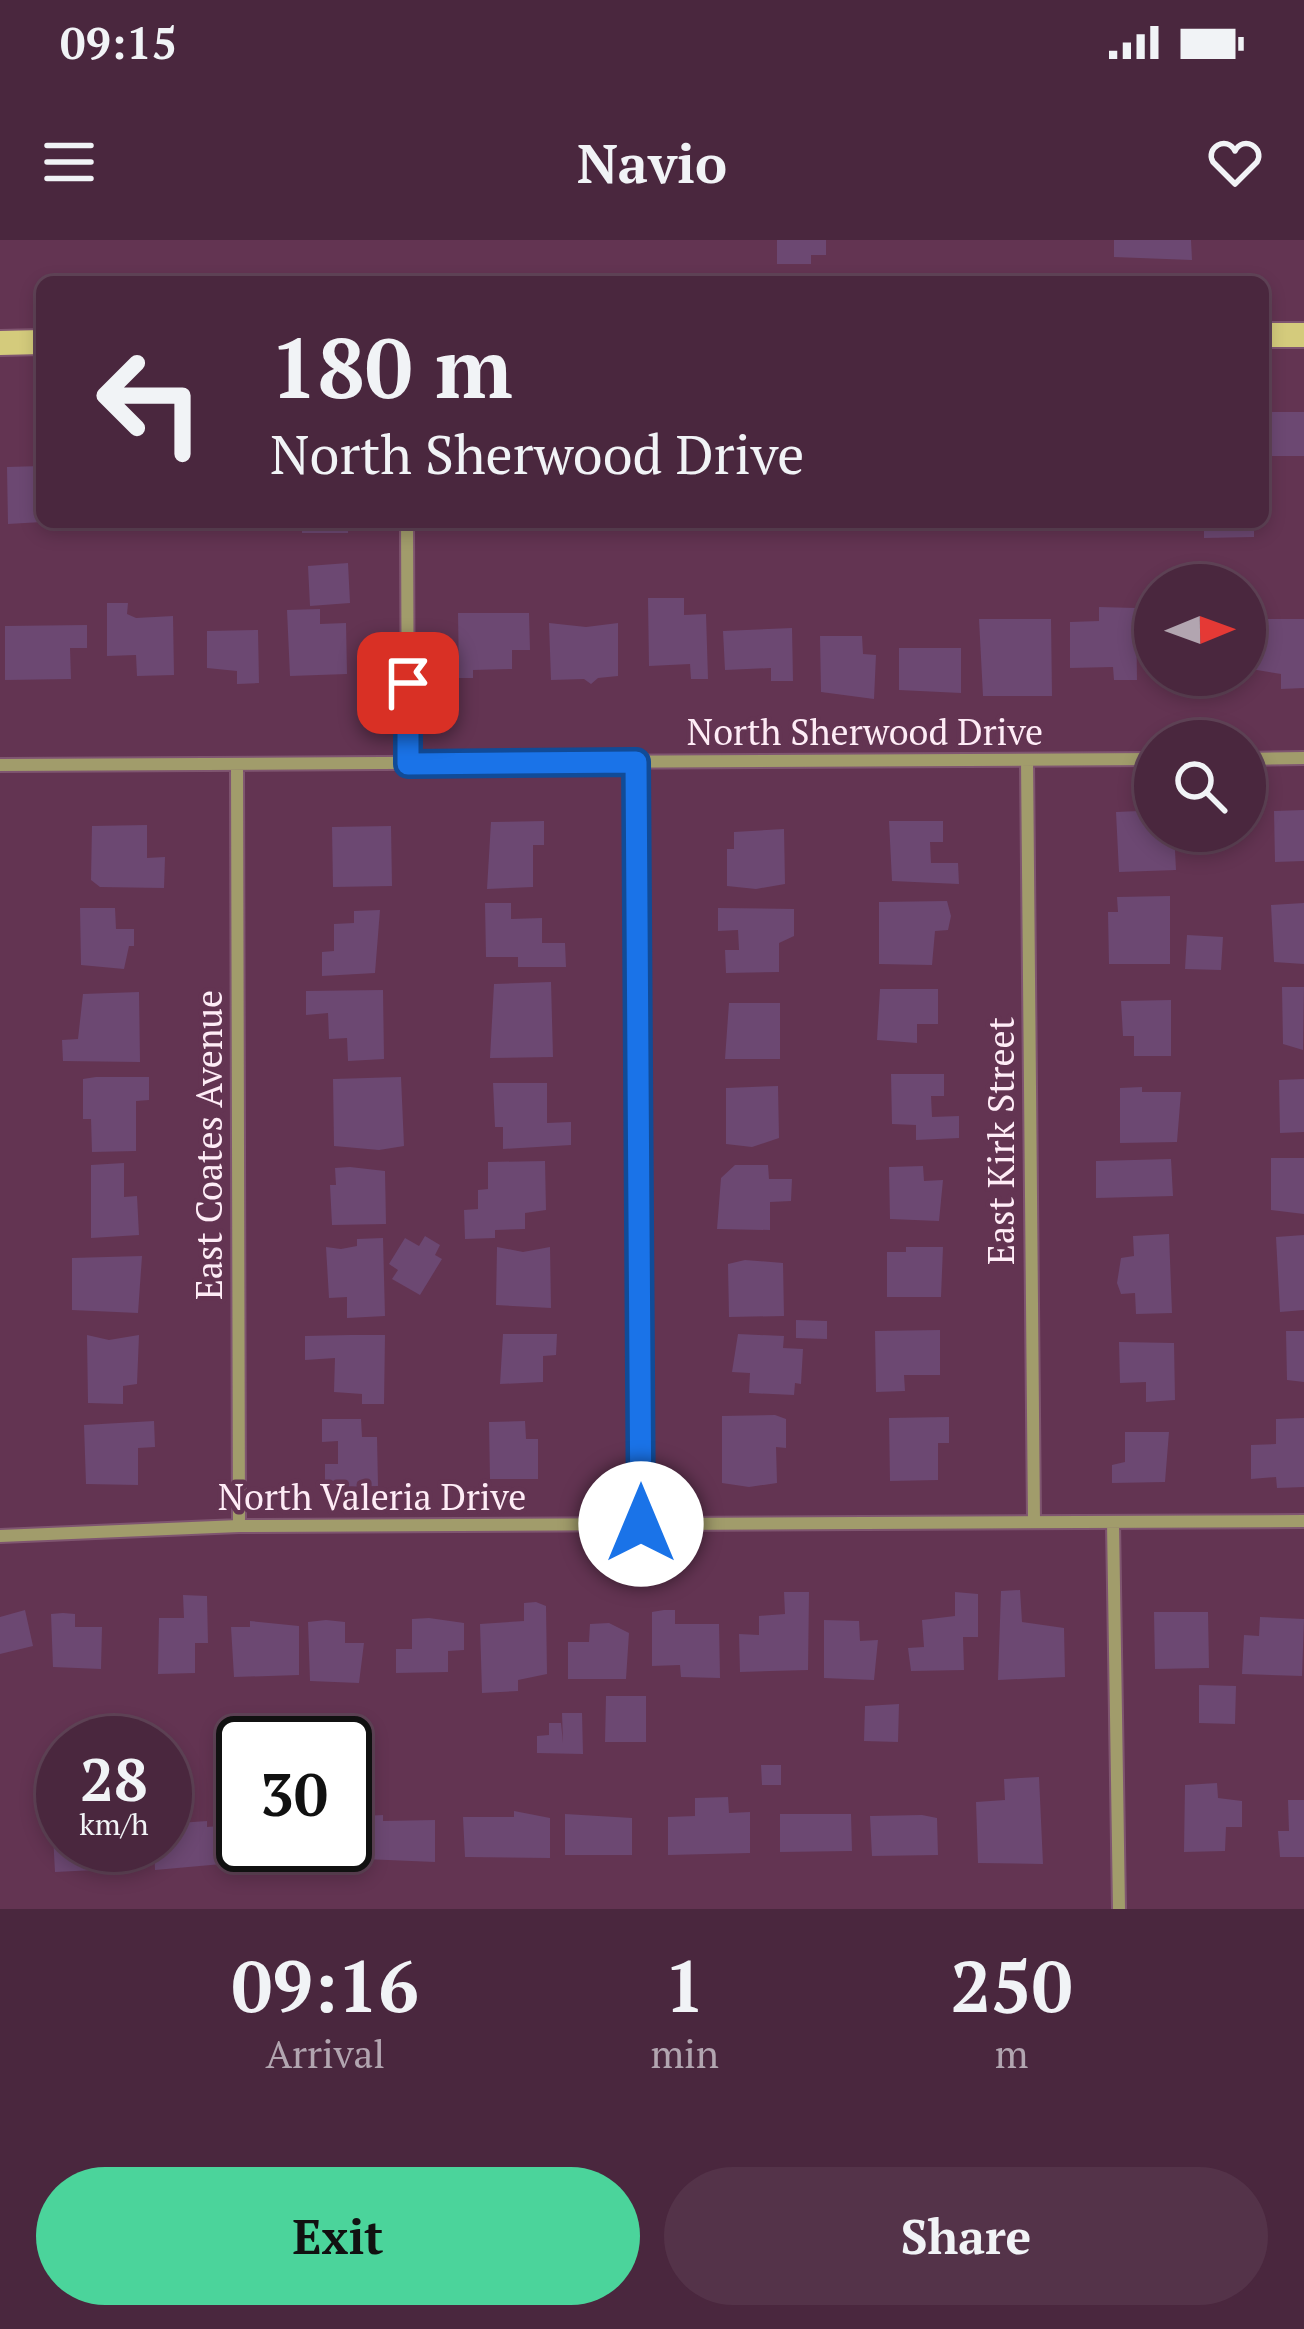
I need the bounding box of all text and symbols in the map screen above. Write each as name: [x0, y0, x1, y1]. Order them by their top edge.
text: 09:15: [60, 12, 177, 72]
text: Navio: [577, 127, 727, 198]
icon: menu: [36, 129, 102, 195]
icon: heart: [1202, 129, 1268, 195]
text: 180 m: [270, 311, 513, 422]
icon: left: [72, 324, 228, 480]
text: North Sherwood Drive: [270, 418, 804, 489]
north arrow: [1134, 564, 1266, 696]
map controls: [1134, 564, 1266, 852]
pin: [357, 632, 459, 734]
icon: arrive: [375, 650, 441, 716]
street label: North Sherwood Drive: [687, 708, 1043, 755]
button: search: [1134, 720, 1266, 852]
street label: East Coates Avenue: [185, 990, 232, 1300]
street label: East Kirk Street: [977, 1017, 1024, 1265]
position arrow: [578, 1461, 704, 1587]
street label: North Valeria Drive: [218, 1473, 526, 1520]
speed limit sign: 30: [216, 1716, 372, 1872]
text: 28: [80, 1739, 148, 1818]
text: km/h: [79, 1804, 149, 1844]
text: 09:16: [231, 1937, 419, 2033]
text: 1: [664, 1937, 705, 2033]
text: 250: [950, 1937, 1072, 2033]
text: Arrival: [265, 2027, 385, 2079]
text: min: [650, 2027, 719, 2079]
text: m: [995, 2027, 1028, 2079]
button: Exit: [36, 2167, 640, 2305]
button: Share: [664, 2167, 1268, 2305]

